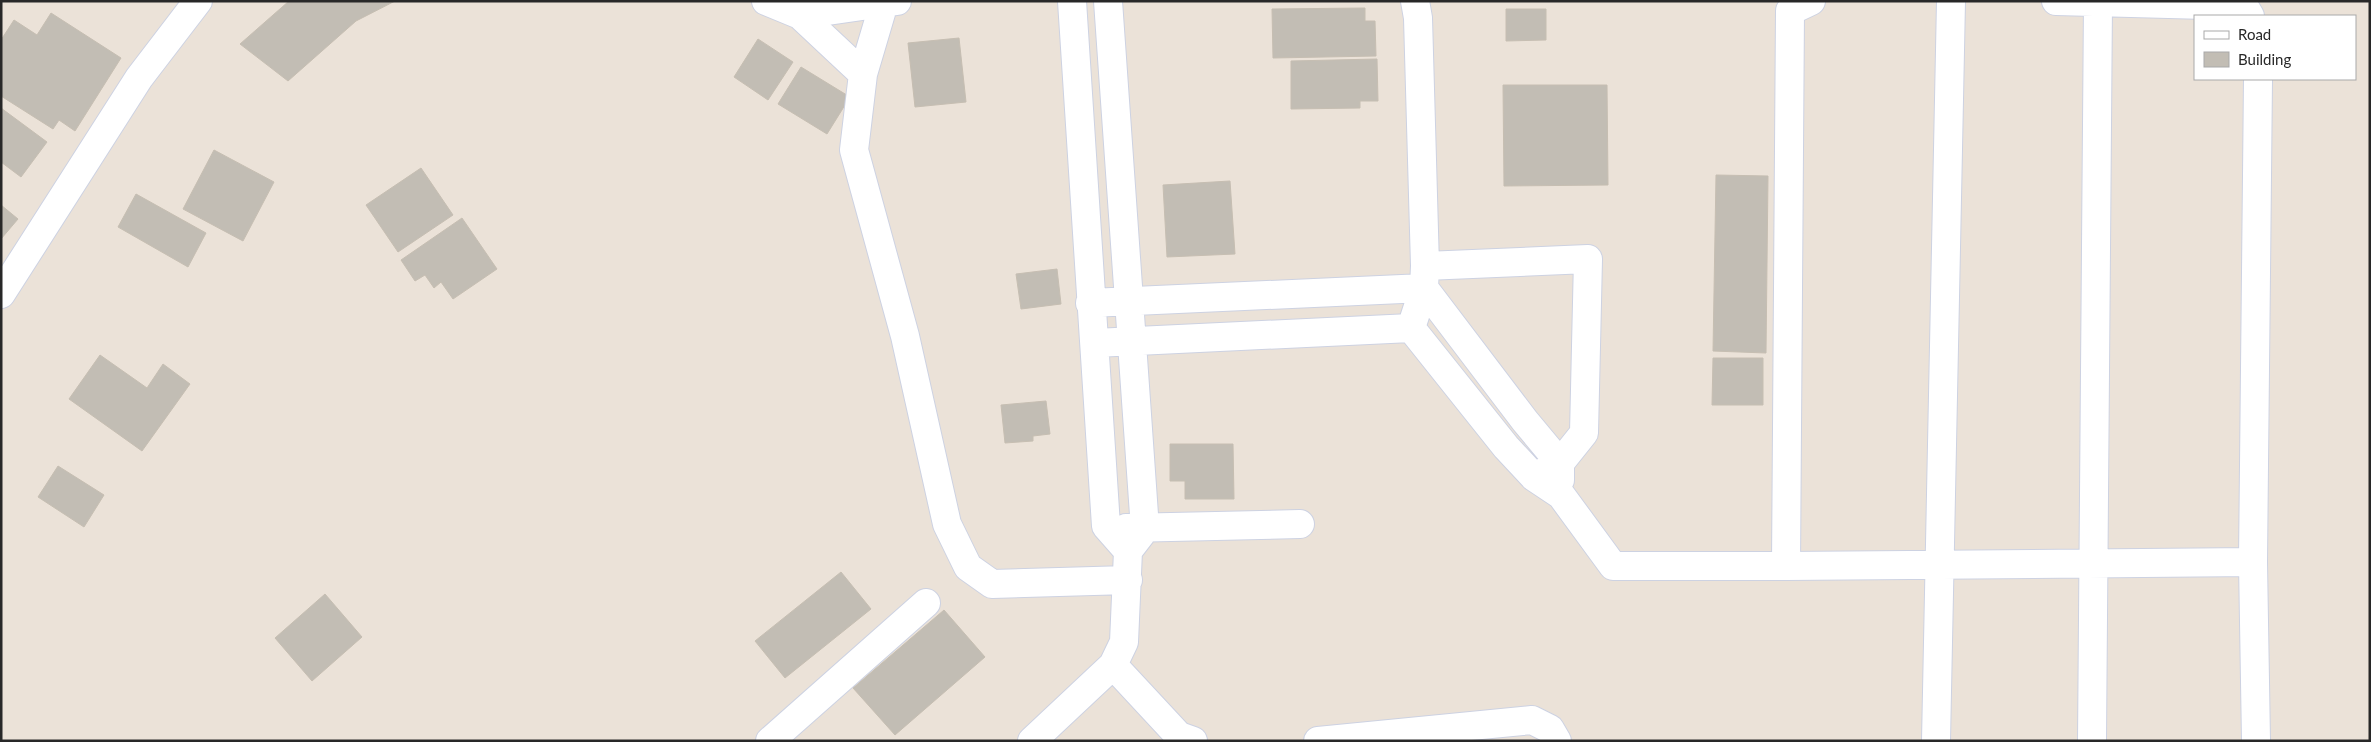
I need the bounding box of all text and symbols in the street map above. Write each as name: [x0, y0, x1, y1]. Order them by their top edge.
legend: [2194, 15, 2356, 80]
text: Road: [2238, 25, 2271, 43]
text: Building: [2238, 50, 2291, 68]

